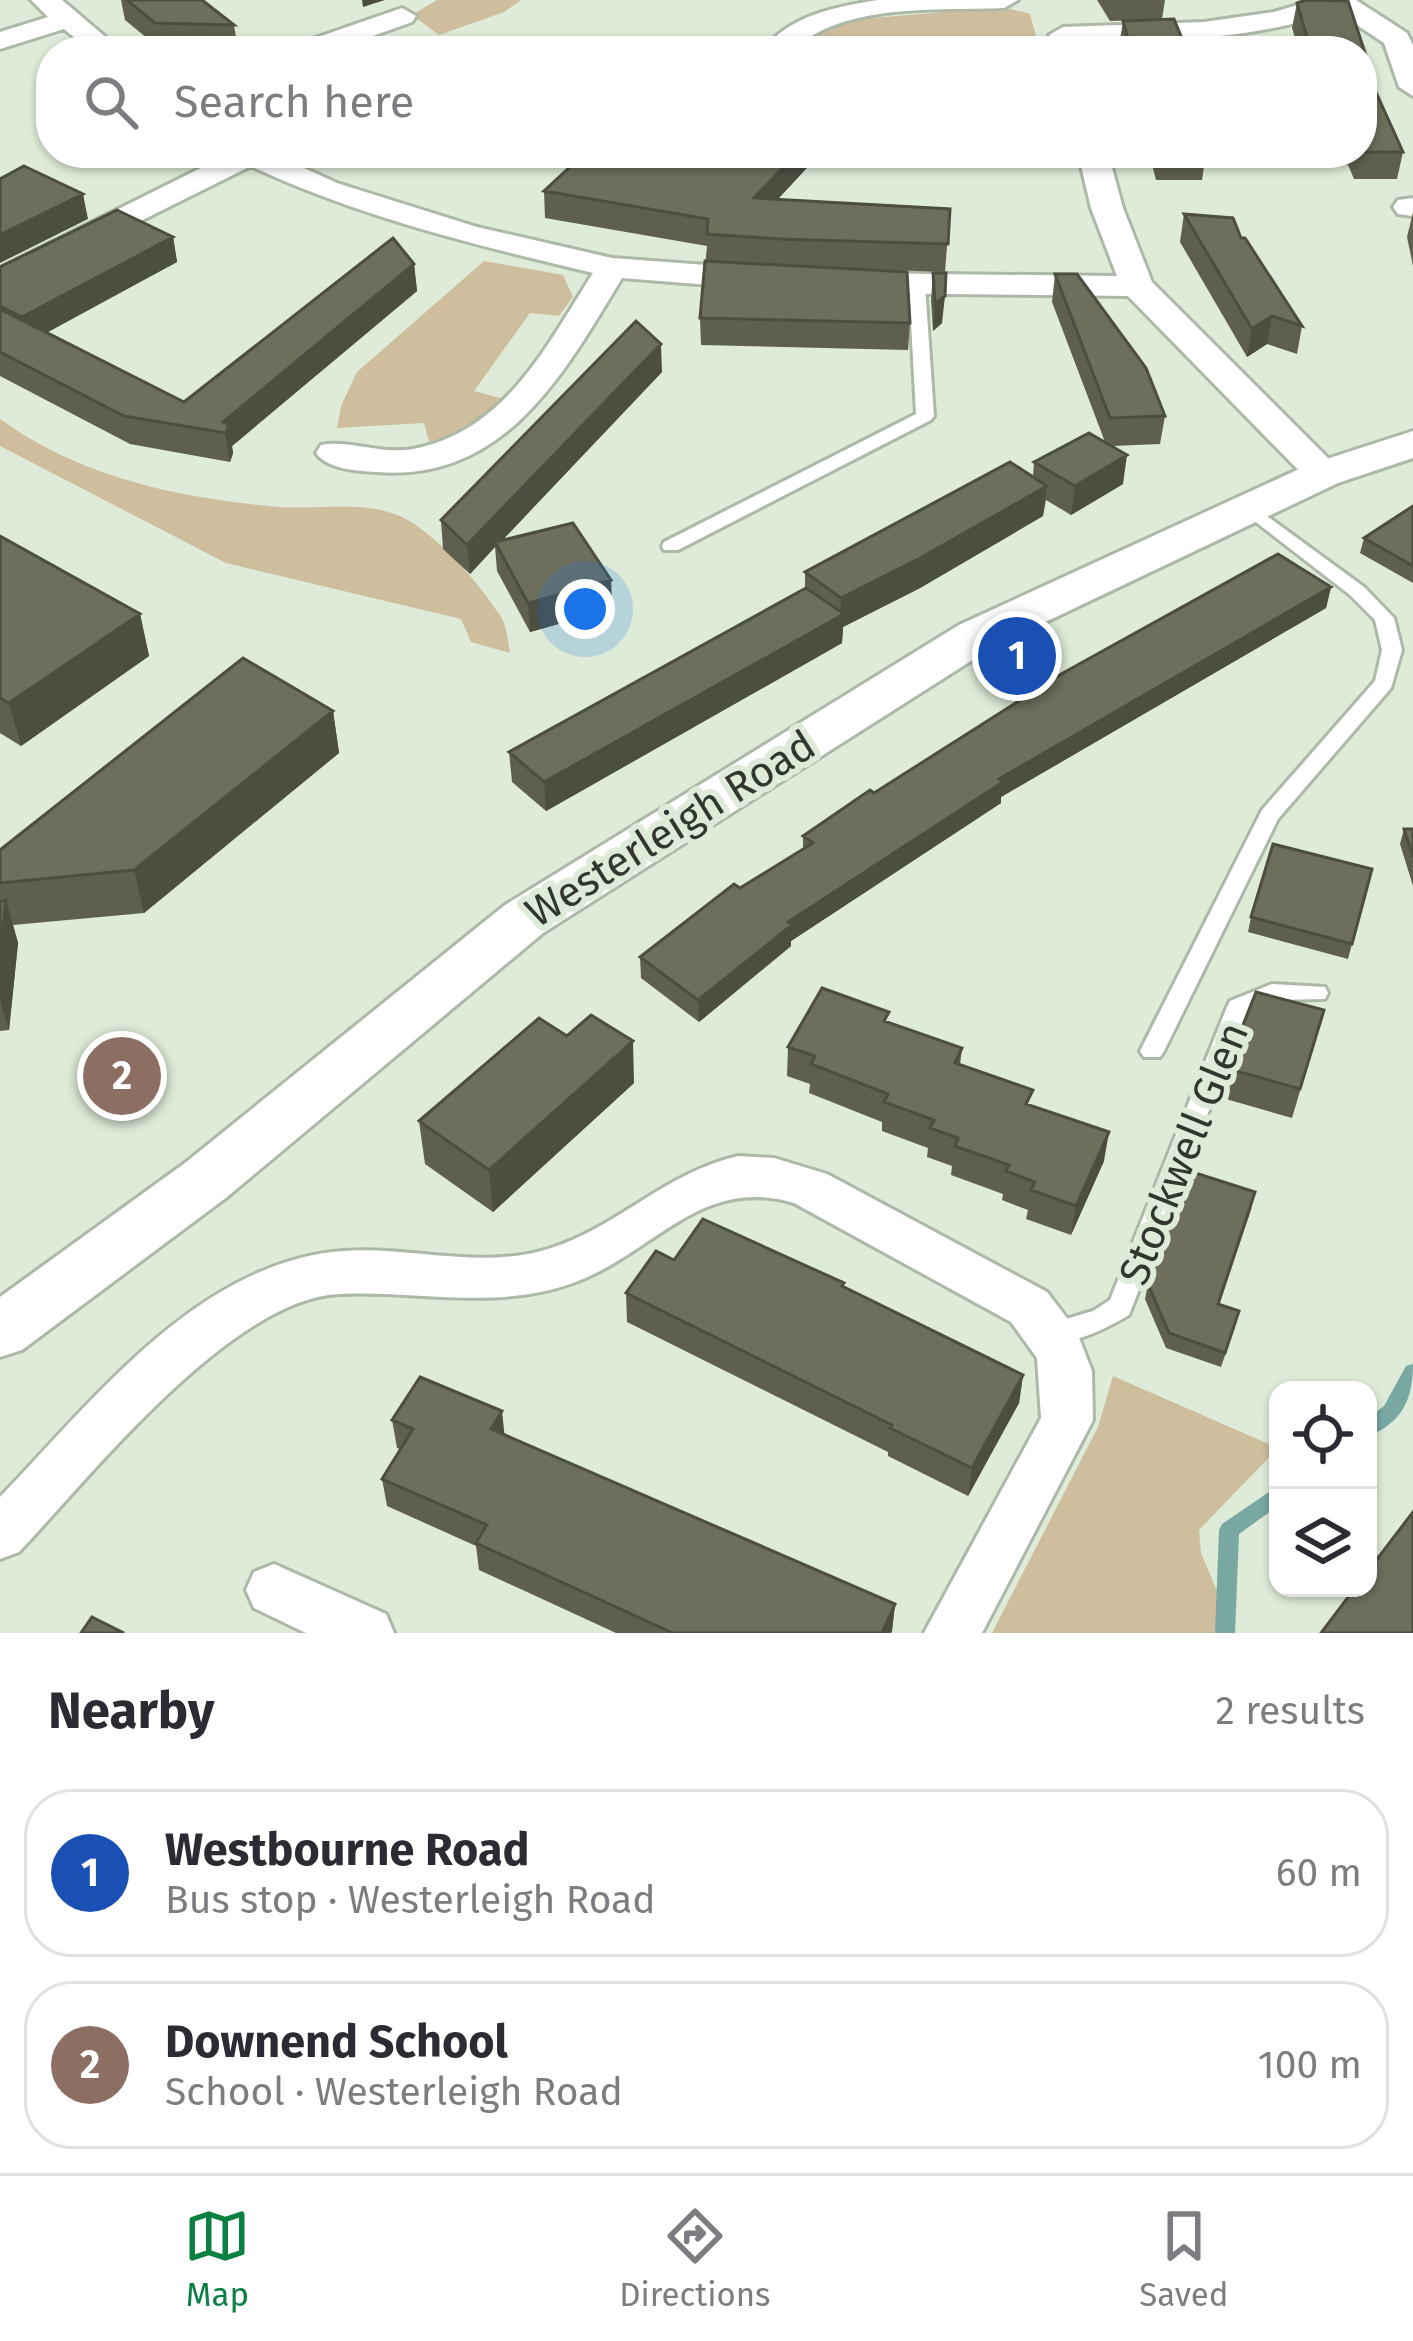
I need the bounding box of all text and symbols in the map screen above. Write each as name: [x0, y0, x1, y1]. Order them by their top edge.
search box: [36, 36, 1377, 168]
icon: search: [78, 69, 144, 135]
text: Search here: [174, 75, 414, 129]
your location: [555, 579, 615, 639]
pin: 1: [978, 611, 1056, 701]
street label: Westerleigh Road: [517, 720, 824, 938]
street label: Stockwell Glen: [1109, 1015, 1259, 1292]
pin: 2: [83, 1031, 161, 1121]
map controls: [1269, 1381, 1377, 1597]
button: locate: [1269, 1381, 1377, 1489]
button: layers: [1269, 1489, 1377, 1597]
text: Nearby: [48, 1680, 214, 1742]
text: 2 results: [1216, 1688, 1365, 1734]
text: Westbourne Road: [165, 1823, 530, 1877]
text: 1: [81, 1850, 99, 1896]
text: 60 m: [1276, 1850, 1362, 1896]
text: Bus stop · Westerleigh Road: [165, 1877, 656, 1923]
text: Downend School: [165, 2015, 508, 2069]
text: 2: [80, 2042, 100, 2088]
text: 100 m: [1258, 2042, 1362, 2088]
text: School · Westerleigh Road: [165, 2069, 623, 2115]
tab: Map: [184, 2203, 250, 2315]
tab: Directions: [619, 2203, 771, 2315]
tab: Saved: [1139, 2203, 1229, 2315]

